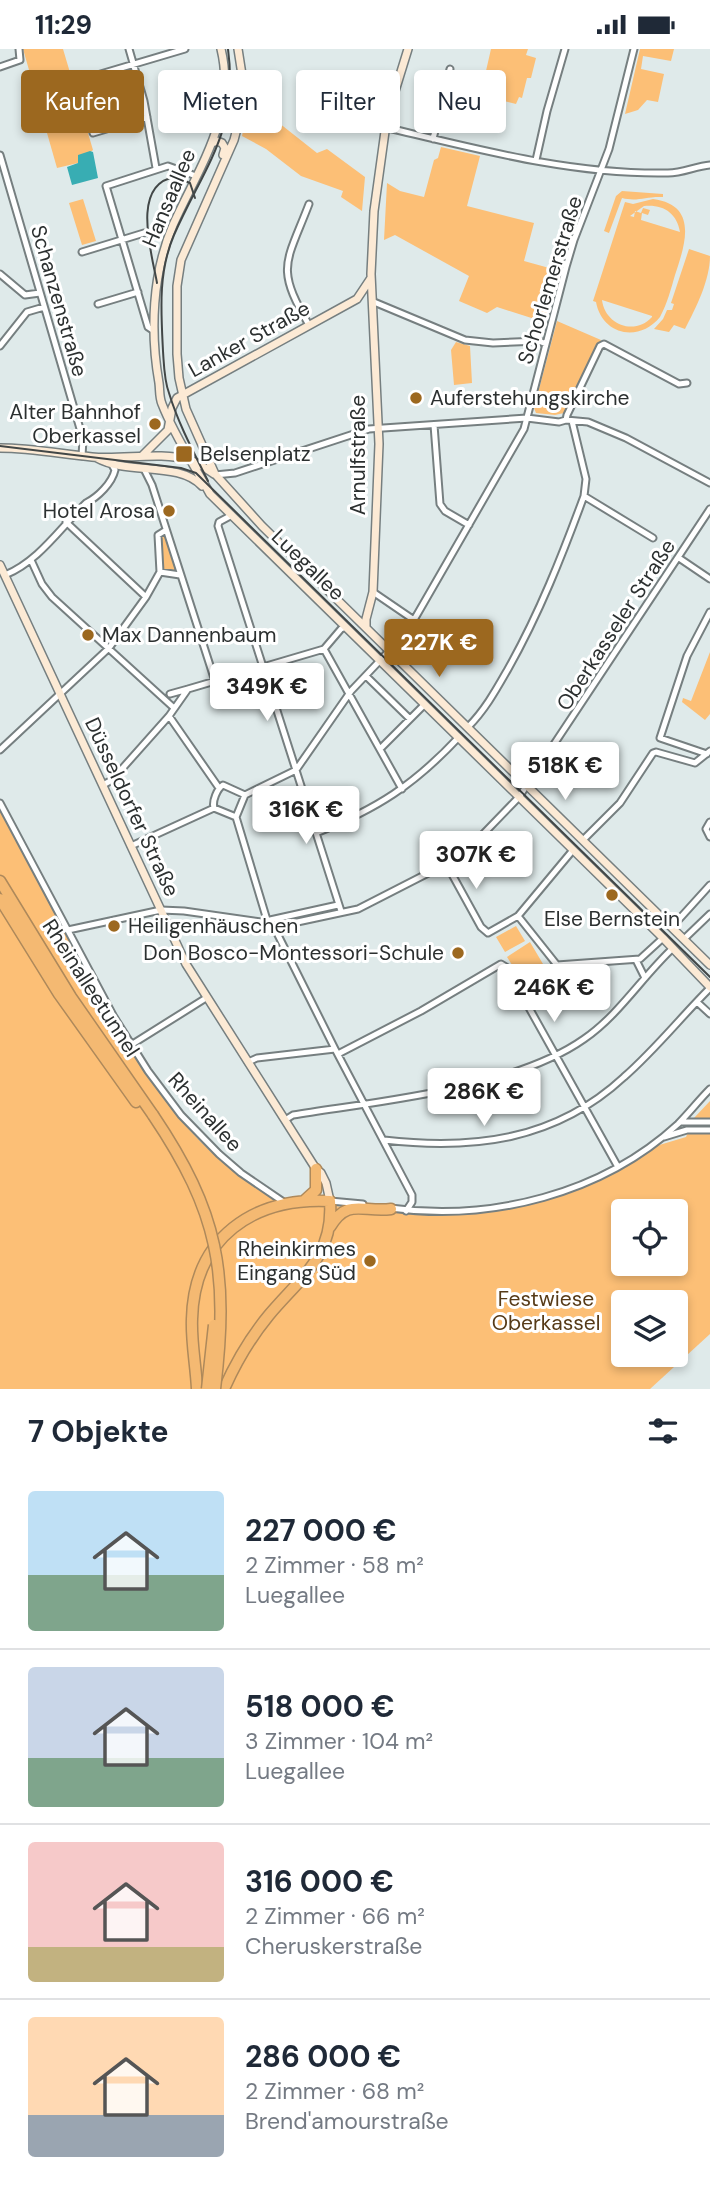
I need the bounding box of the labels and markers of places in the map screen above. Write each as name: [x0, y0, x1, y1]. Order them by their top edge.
place label: Auferstehungskirche: [430, 384, 630, 412]
marker: Auferstehungskirche: [408, 390, 424, 406]
place label: Alter Bahnhof Oberkassel: [9, 398, 141, 450]
marker: Alter Bahnhof Oberkassel: [147, 416, 163, 432]
place label: Belsenplatz: [200, 440, 311, 468]
marker: Belsenplatz: [174, 444, 194, 464]
place label: Hotel Arosa: [43, 497, 155, 525]
marker: Hotel Arosa: [161, 503, 177, 519]
pin: 227K €: [382, 619, 496, 679]
place label: Max Dannenbaum: [102, 621, 276, 649]
marker: Max Dannenbaum: [80, 627, 96, 643]
pin: 349K €: [210, 663, 324, 723]
pin: 518K €: [508, 743, 622, 802]
pin: 316K €: [249, 787, 363, 846]
pin: 307K €: [419, 831, 533, 891]
marker: Else Bernstein: [604, 887, 620, 903]
place label: Else Bernstein: [544, 905, 680, 933]
place label: Heiligenhäuschen: [128, 912, 298, 940]
marker: Heiligenhäuschen: [106, 918, 122, 934]
place label: Don Bosco-Montessori-Schule: [143, 939, 444, 967]
marker: Don Bosco-Montessori-Schule: [450, 945, 466, 961]
pin: 246K €: [497, 965, 611, 1024]
pin: 286K €: [427, 1069, 541, 1128]
place label: Rheinkirmes Eingang Süd: [237, 1235, 356, 1287]
marker: Rheinkirmes Eingang Süd: [362, 1253, 378, 1269]

